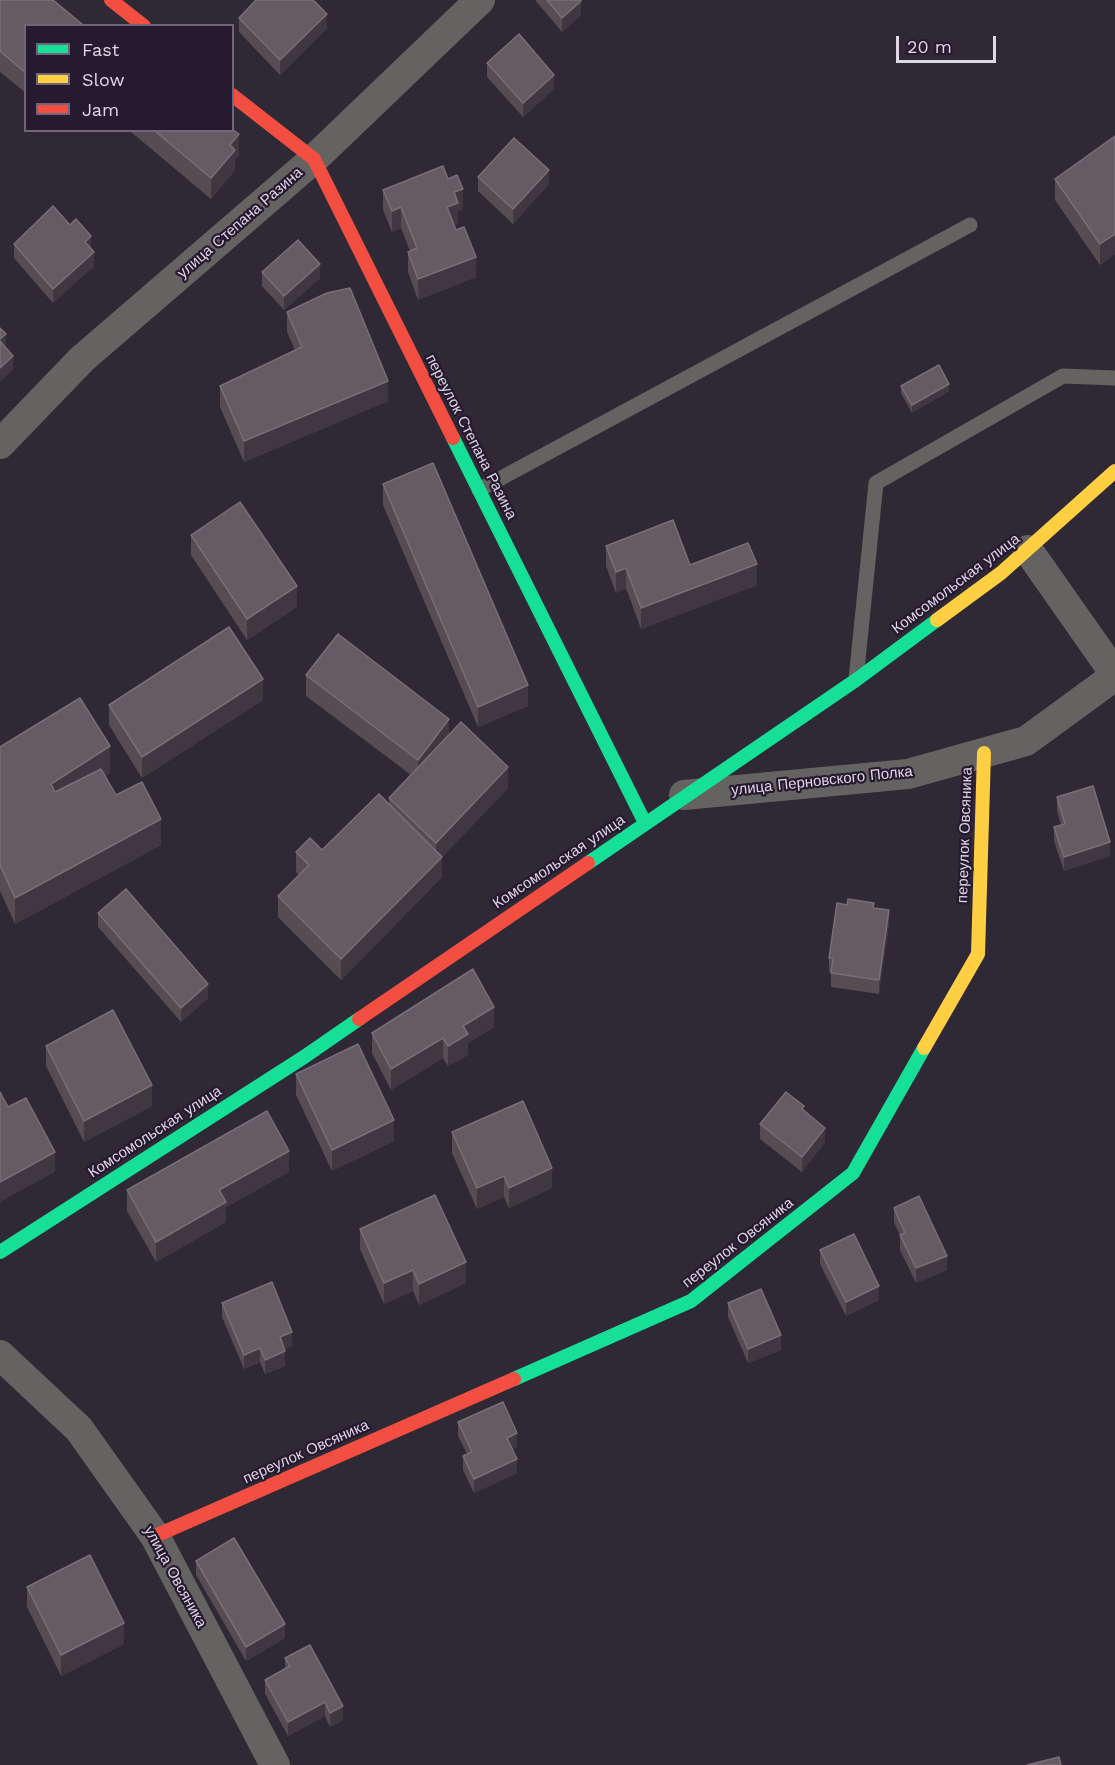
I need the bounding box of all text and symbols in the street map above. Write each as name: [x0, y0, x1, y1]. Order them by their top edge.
legend: [24, 24, 234, 132]
scale bar: [899, 24, 1000, 62]
text: 20 m: [907, 36, 952, 57]
text: Fast: [82, 39, 119, 60]
text: Slow: [82, 69, 125, 90]
text: Jam: [82, 99, 119, 120]
street label: улица Степана Разина: [174, 164, 306, 282]
street label: переулок Степана Разина: [422, 352, 520, 522]
street label: Комсомольская улица: [888, 530, 1024, 638]
street label: улица Перновского Полка: [730, 763, 914, 799]
street label: переулок Овсяника: [954, 767, 976, 903]
street label: Комсомольская улица: [490, 811, 628, 913]
street label: Комсомольская улица: [85, 1082, 225, 1182]
street label: переулок Овсяника: [679, 1194, 797, 1292]
street label: переулок Овсяника: [240, 1416, 372, 1488]
street label: улица Овсяника: [140, 1523, 210, 1631]

